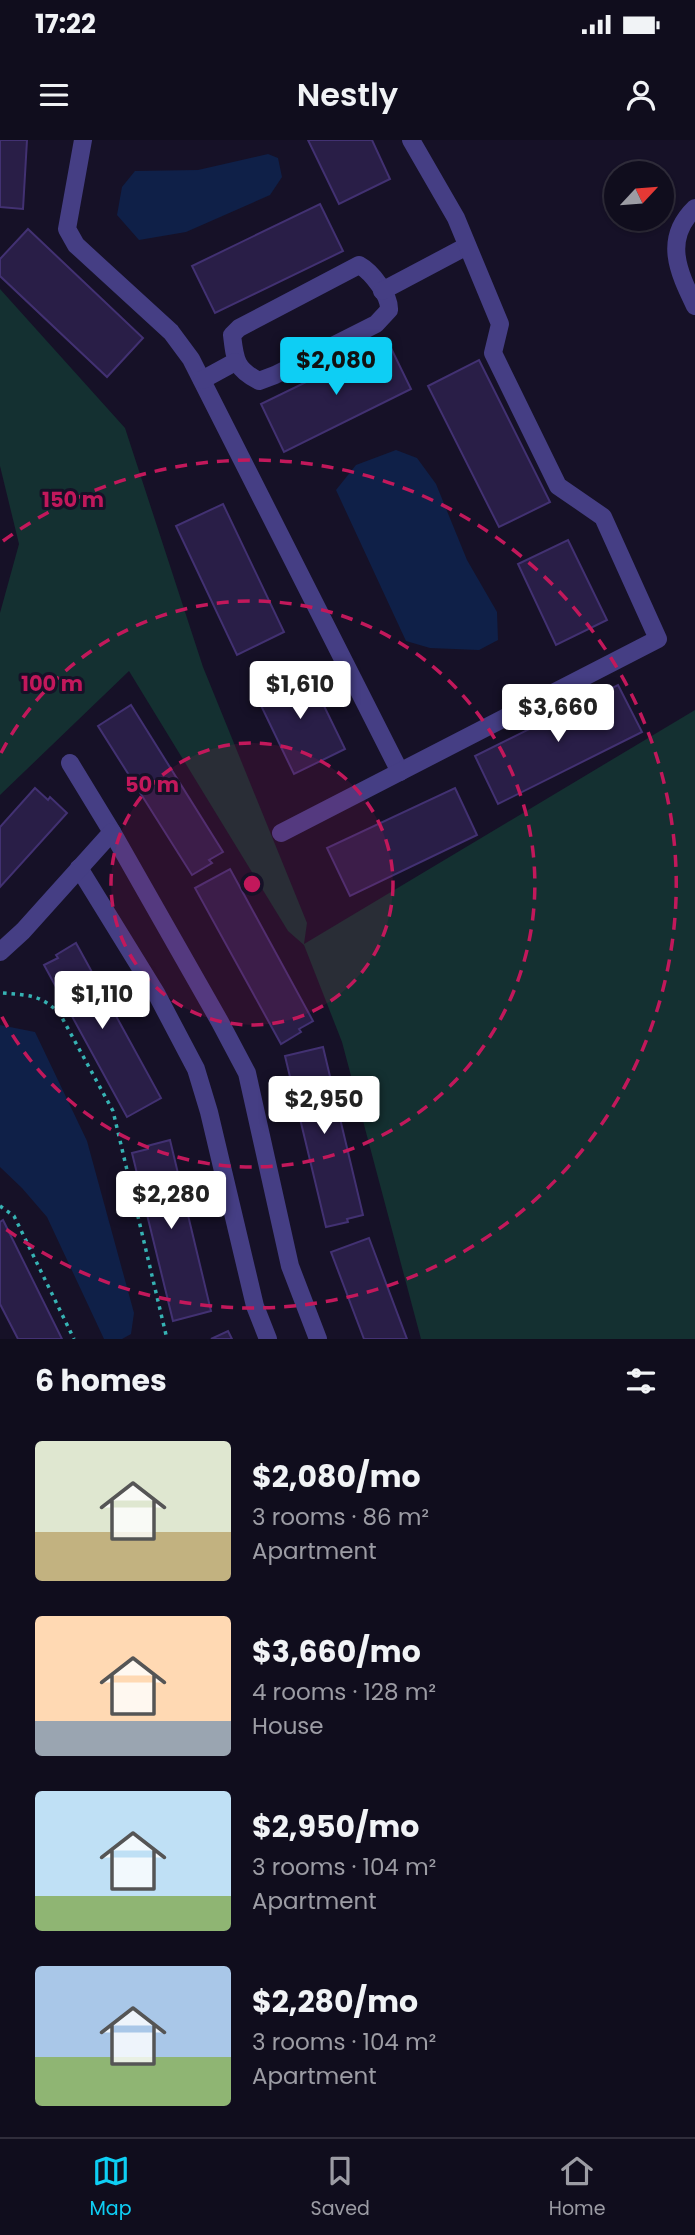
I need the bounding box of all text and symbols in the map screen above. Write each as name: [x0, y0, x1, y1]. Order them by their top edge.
text: 17:22: [35, 6, 96, 42]
text: Nestly: [297, 72, 398, 117]
icon: menu: [35, 76, 73, 114]
icon: person: [622, 76, 660, 114]
north arrow: [604, 161, 674, 231]
map controls: [604, 161, 674, 231]
pin: $2,080: [279, 338, 393, 397]
text: $2,080: [296, 344, 376, 376]
text: 150 m: [42, 485, 104, 514]
pin: $1,610: [243, 662, 357, 721]
text: $1,610: [266, 668, 334, 700]
text: 100 m: [21, 669, 83, 698]
pin: $3,660: [501, 684, 615, 744]
text: $3,660: [518, 691, 598, 723]
text: 50 m: [125, 770, 179, 799]
centre of rings: [240, 872, 264, 896]
pin: $1,110: [45, 972, 159, 1031]
text: $1,110: [71, 978, 133, 1010]
pin: $2,950: [267, 1076, 381, 1136]
text: $2,950: [285, 1083, 363, 1115]
pin: $2,280: [114, 1172, 228, 1231]
text: $2,280: [132, 1178, 210, 1210]
text: 6 homes: [35, 1359, 167, 1402]
icon: filters: [622, 1362, 660, 1400]
text: $2,080/mo: [252, 1455, 421, 1498]
icon: home: [91, 1469, 175, 1553]
text: 3 rooms · 86 m²: [252, 1501, 429, 1533]
text: Apartment: [252, 1535, 377, 1567]
text: $3,660/mo: [252, 1630, 421, 1673]
icon: home: [91, 1644, 175, 1728]
text: 4 rooms · 128 m²: [252, 1676, 436, 1708]
text: House: [252, 1710, 324, 1742]
text: $2,950/mo: [252, 1805, 419, 1848]
icon: home: [91, 1819, 175, 1903]
text: 3 rooms · 104 m²: [252, 1851, 436, 1883]
text: Apartment: [252, 1885, 377, 1917]
text: $2,280/mo: [252, 1980, 418, 2023]
icon: home: [91, 1994, 175, 2078]
text: 3 rooms · 104 m²: [252, 2026, 436, 2058]
text: Apartment: [252, 2060, 377, 2092]
tab: Map: [89, 2152, 132, 2223]
tab: Saved: [311, 2152, 370, 2223]
tab: Home: [549, 2152, 605, 2223]

